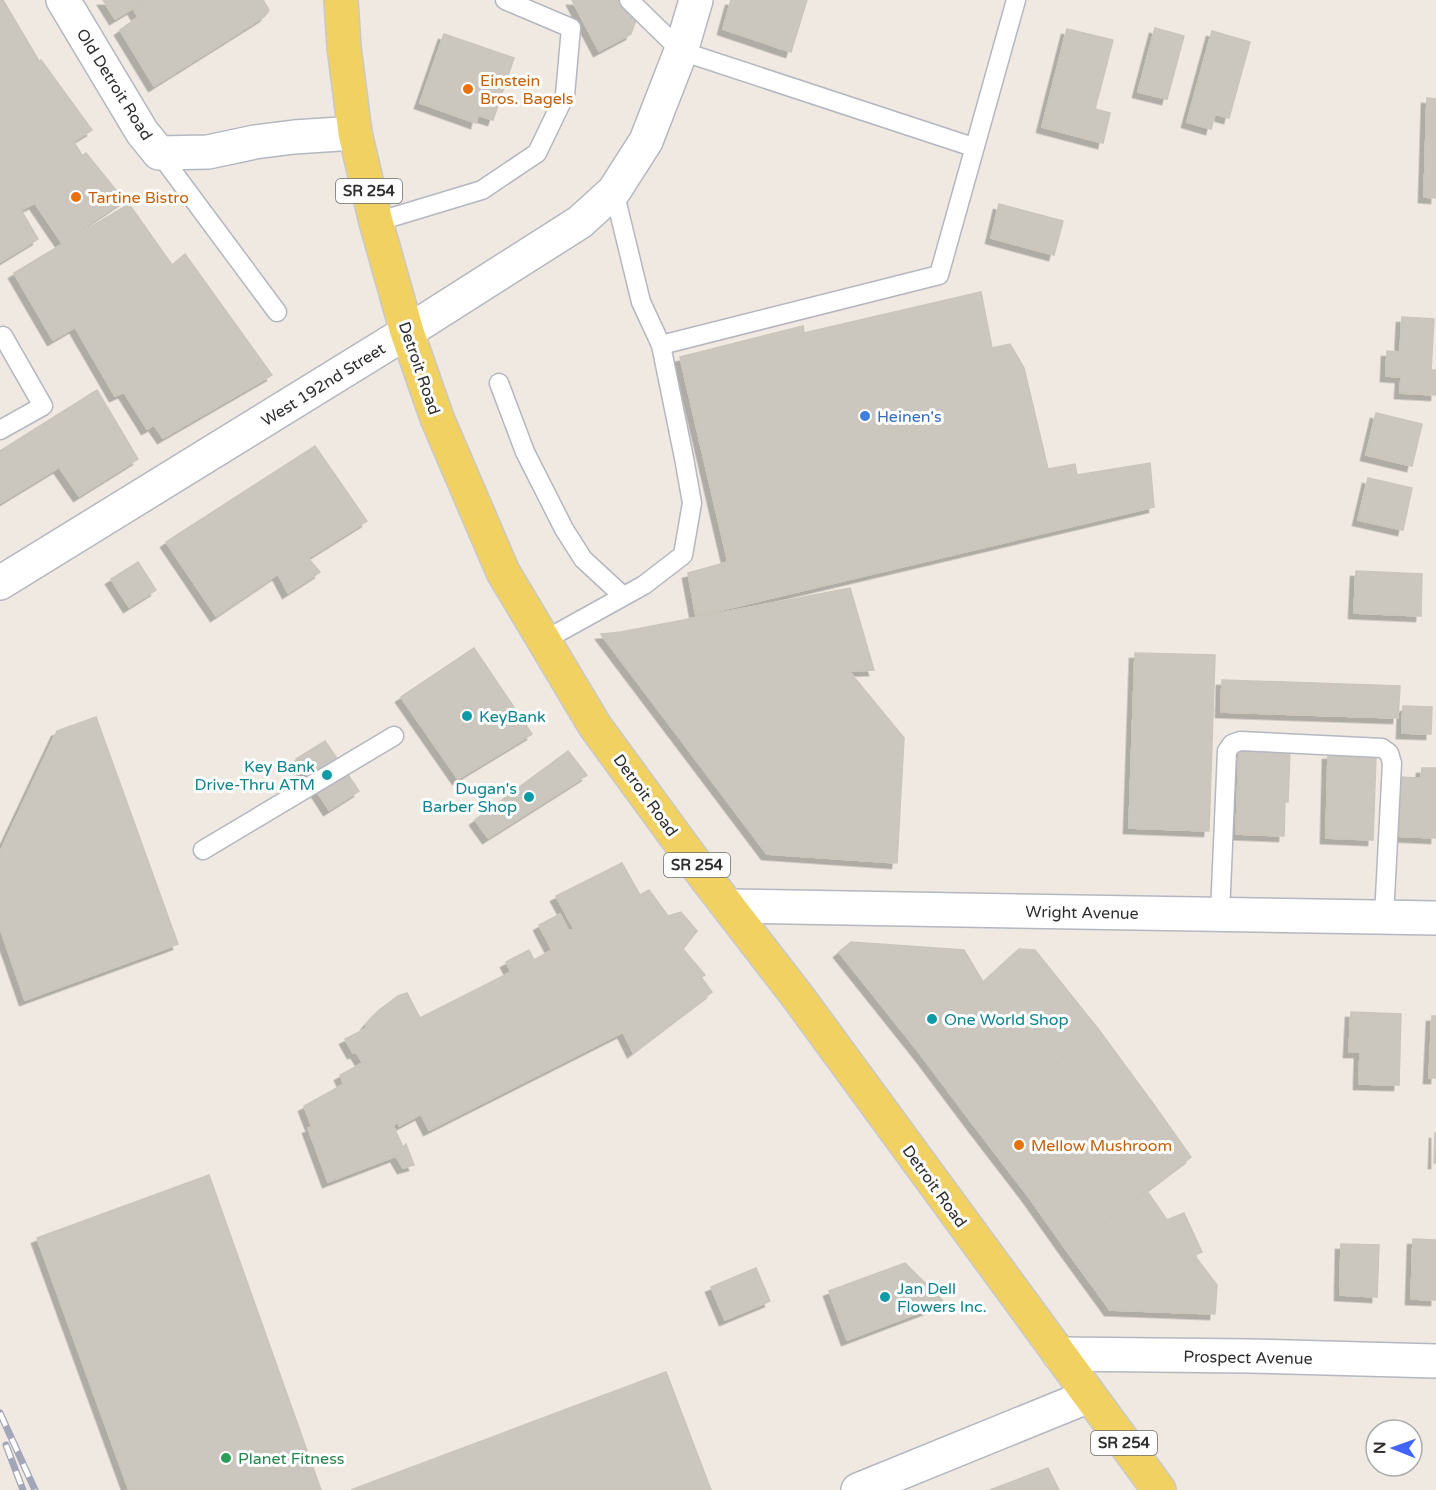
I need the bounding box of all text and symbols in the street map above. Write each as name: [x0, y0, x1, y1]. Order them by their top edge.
street label: Old Detroit Road: [72, 25, 157, 144]
place label: Einstein Bros. Bagels: [480, 71, 574, 109]
marker: Einstein Bros. Bagels: [461, 82, 475, 96]
road number: SR 254: [336, 179, 402, 203]
place label: Tartine Bistro: [88, 188, 189, 208]
marker: Tartine Bistro: [69, 190, 83, 204]
street label: Detroit Road: [394, 319, 444, 417]
street label: West 192nd Street: [258, 339, 389, 431]
place label: Heinen's: [877, 407, 942, 427]
marker: Heinen's: [858, 409, 872, 423]
place label: KeyBank: [479, 707, 546, 727]
marker: KeyBank: [460, 709, 474, 723]
street label: Detroit Road: [609, 750, 682, 841]
place label: Key Bank Drive-Thru ATM: [195, 757, 315, 795]
marker: Key Bank Drive-Thru ATM: [320, 768, 334, 782]
place label: Dugan's Barber Shop: [422, 779, 517, 817]
marker: Dugan's Barber Shop: [522, 790, 536, 804]
road number: SR 254: [664, 853, 730, 877]
street label: Wright Avenue: [1025, 902, 1139, 924]
place label: One World Shop: [944, 1010, 1069, 1030]
marker: One World Shop: [925, 1012, 939, 1026]
place label: Mellow Mushroom: [1031, 1136, 1172, 1156]
marker: Mellow Mushroom: [1012, 1138, 1026, 1152]
street label: Detroit Road: [898, 1141, 971, 1232]
place label: Jan Dell Flowers Inc.: [897, 1279, 987, 1317]
marker: Jan Dell Flowers Inc.: [878, 1290, 892, 1304]
street label: Prospect Avenue: [1183, 1347, 1313, 1369]
north arrow: [1364, 1418, 1424, 1478]
road number: SR 254: [1091, 1431, 1157, 1455]
text: N: [1370, 1441, 1390, 1454]
place label: Planet Fitness: [238, 1449, 345, 1469]
marker: Planet Fitness: [219, 1451, 233, 1465]

